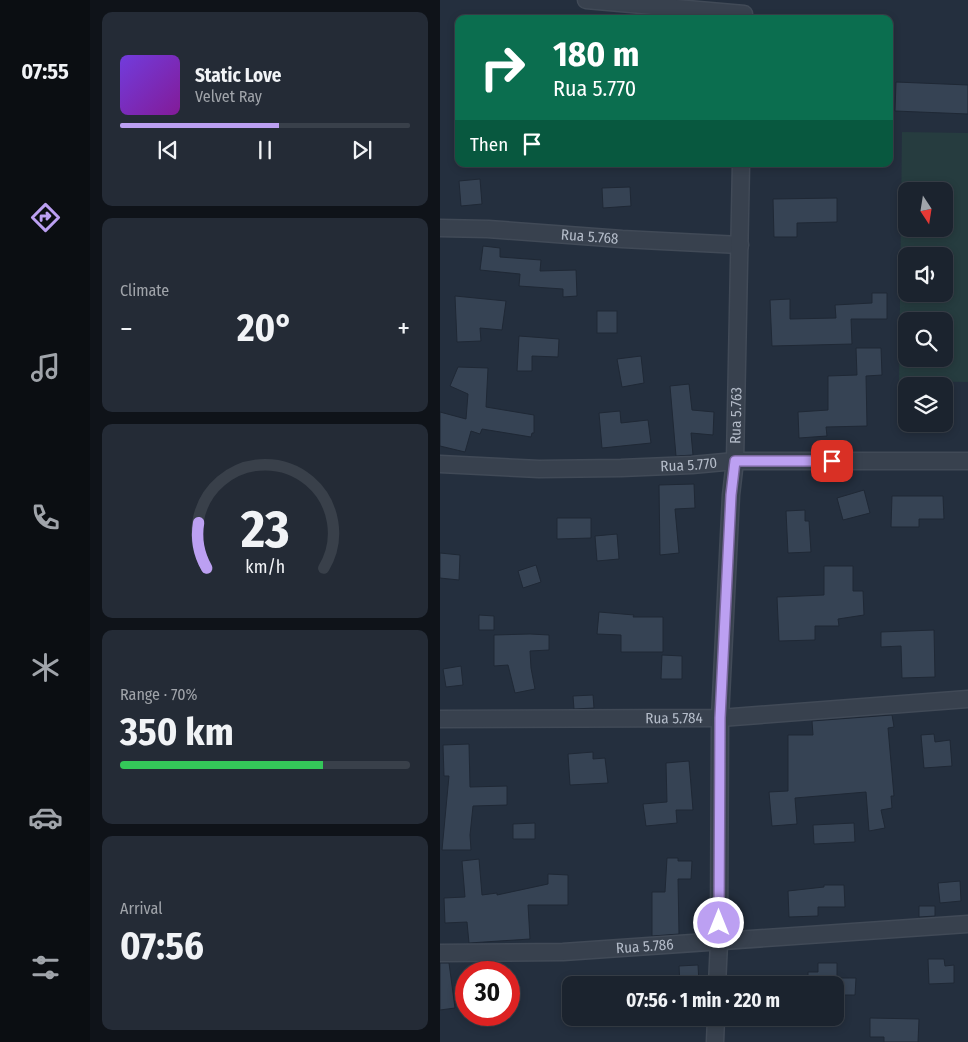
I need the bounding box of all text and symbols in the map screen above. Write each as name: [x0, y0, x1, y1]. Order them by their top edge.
text: 180 m: [553, 33, 639, 75]
icon: right: [470, 35, 535, 100]
text: 07:55: [21, 58, 69, 85]
text: Static Love: [195, 64, 282, 87]
text: Rua 5.770: [553, 75, 636, 102]
text: Velvet Ray: [195, 87, 262, 106]
icon: arrive: [518, 130, 546, 158]
text: Then: [470, 133, 508, 156]
icon: previous: [154, 136, 182, 164]
icon: pause: [251, 136, 279, 164]
icon: next: [348, 136, 376, 164]
north arrow: [898, 182, 952, 238]
map controls: [898, 182, 953, 432]
icon: directions: [28, 200, 63, 235]
street label: Rua 5.768: [560, 225, 619, 248]
button: sound: [898, 247, 953, 302]
text: Climate: [120, 281, 169, 300]
text: 20°: [237, 305, 293, 351]
text: −: [120, 312, 133, 345]
text: +: [397, 312, 410, 345]
button: search: [898, 312, 953, 367]
icon: music: [28, 350, 63, 385]
button: layers: [898, 377, 953, 432]
street label: Rua 5.763: [726, 387, 745, 444]
pin: [811, 440, 853, 482]
icon: arrive: [818, 447, 846, 475]
street label: Rua 5.770: [660, 454, 718, 475]
text: 23: [240, 498, 289, 561]
icon: phone: [28, 500, 63, 535]
text: km/h: [245, 556, 285, 578]
icon: climate: [28, 650, 63, 685]
text: Range · 70%: [120, 685, 198, 704]
text: 350 km: [120, 709, 234, 755]
street label: Rua 5.784: [645, 709, 703, 727]
icon: car: [28, 800, 63, 835]
position arrow: [692, 896, 744, 948]
text: Arrival: [120, 899, 162, 918]
text: 07:56: [120, 923, 204, 969]
street label: Rua 5.786: [615, 935, 674, 957]
icon: filters: [28, 950, 63, 985]
speed limit sign: 30: [455, 961, 520, 1026]
text: 07:56 · 1 min · 220 m: [626, 989, 780, 1012]

